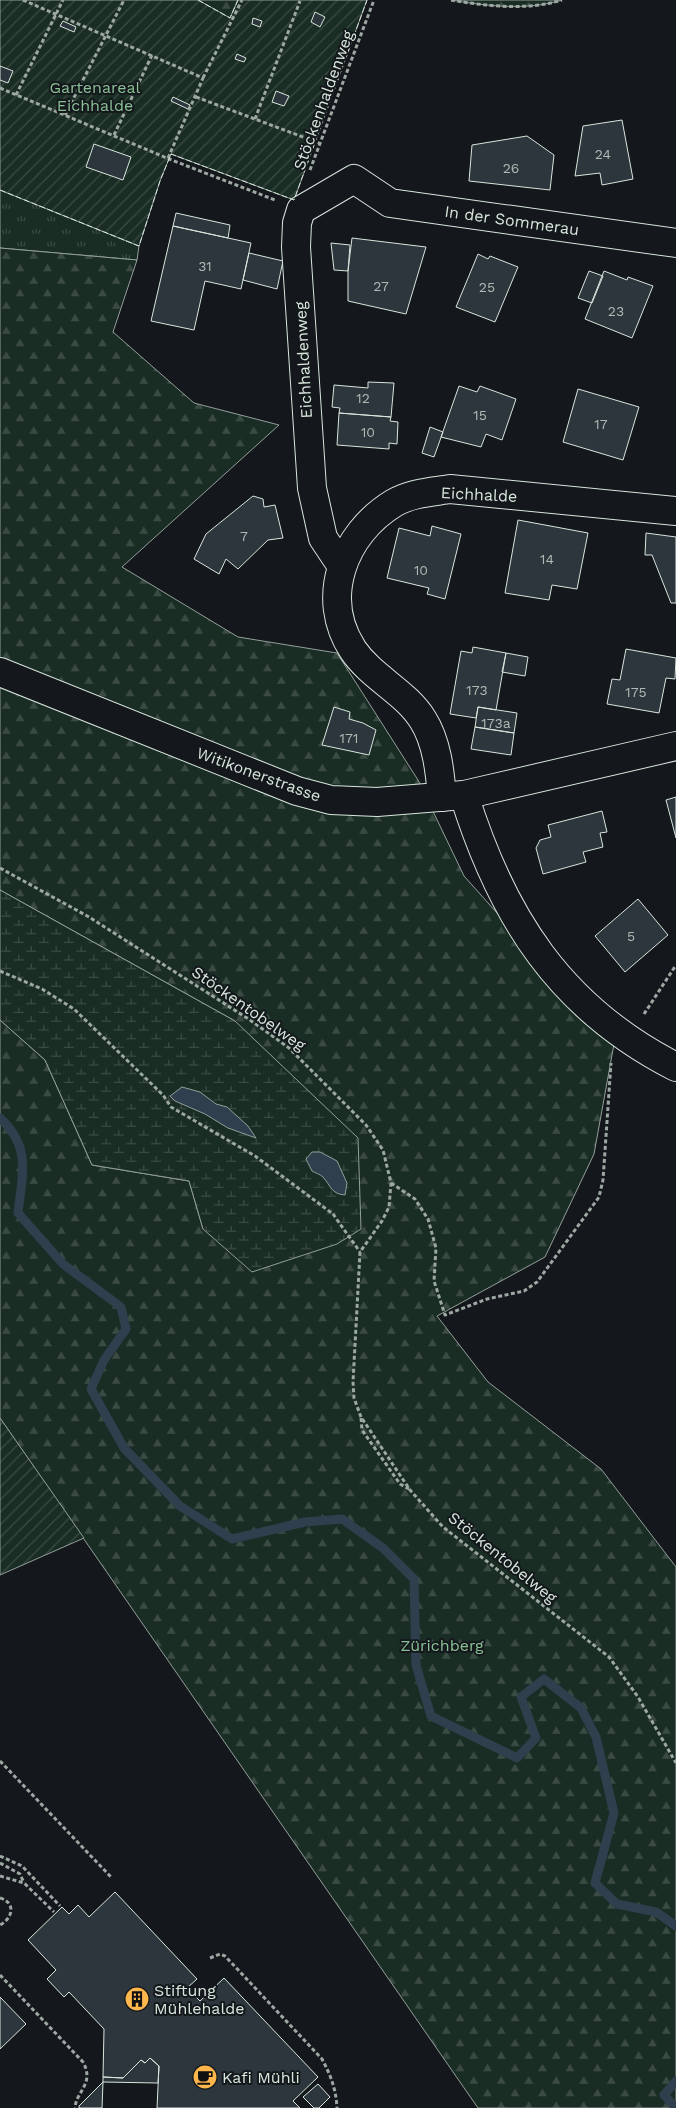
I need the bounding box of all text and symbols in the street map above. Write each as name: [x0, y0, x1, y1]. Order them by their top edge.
street label: Stöckenhaldenweg: [289, 27, 358, 173]
park label: Gartenareal Eichhalde: [49, 78, 141, 115]
house number: 24: [595, 146, 611, 162]
house number: 26: [503, 160, 519, 176]
street label: In der Sommerau: [443, 202, 580, 239]
house number: 31: [198, 258, 212, 274]
house number: 27: [373, 278, 389, 294]
house number: 25: [479, 279, 495, 295]
street label: Eichhaldenweg: [291, 301, 316, 419]
house number: 23: [608, 303, 624, 319]
house number: 12: [356, 390, 370, 406]
house number: 15: [473, 407, 487, 423]
house number: 17: [594, 416, 608, 432]
house number: 10: [361, 424, 375, 440]
street label: Eichhalde: [440, 483, 518, 506]
house number: 7: [240, 528, 248, 544]
house number: 14: [540, 551, 554, 567]
house number: 10: [414, 562, 428, 578]
house number: 173: [466, 682, 488, 698]
house number: 175: [625, 684, 647, 700]
house number: 173a: [481, 715, 511, 731]
house number: 171: [340, 730, 358, 746]
street label: Witikonerstrasse: [194, 743, 324, 806]
house number: 5: [627, 928, 635, 944]
street label: Stöckentobelweg: [188, 962, 310, 1055]
street label: Stöckentobelweg: [444, 1508, 561, 1607]
park label: Zürichberg: [400, 1636, 484, 1655]
place label: Stiftung Mühlehalde: [154, 1981, 245, 2018]
building icon: Stiftung Mühlehalde: [124, 1986, 150, 2012]
cafe icon: Kafi Mühli: [192, 2064, 218, 2090]
place label: Kafi Mühli: [222, 2068, 300, 2087]

